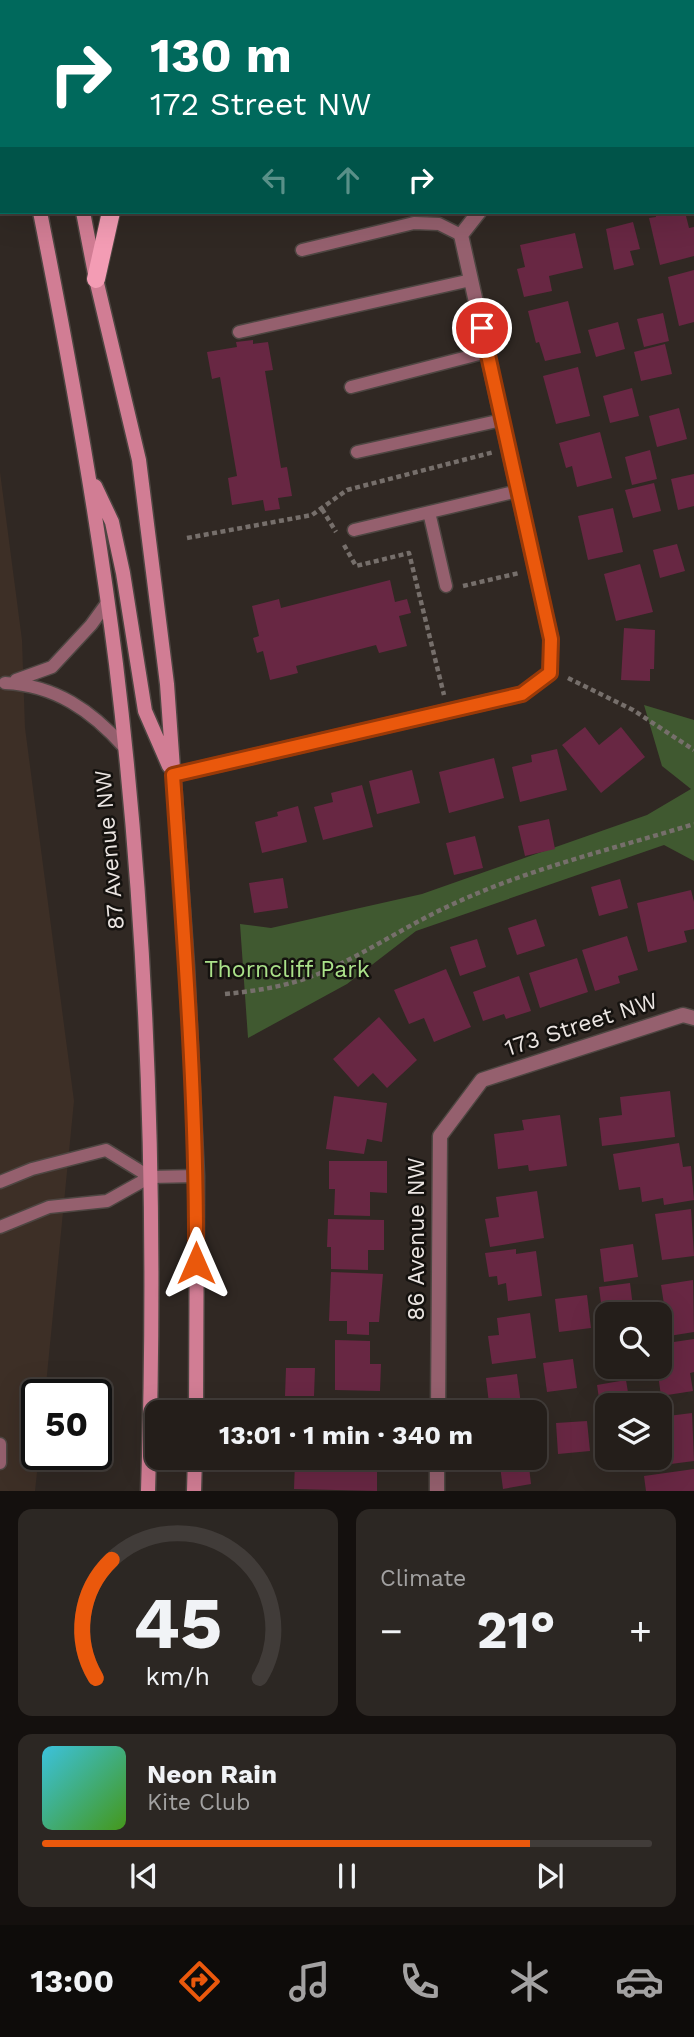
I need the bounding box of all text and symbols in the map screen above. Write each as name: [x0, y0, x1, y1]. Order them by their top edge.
text: 130 m: [150, 26, 292, 84]
icon: right: [35, 28, 126, 119]
text: 172 Street NW: [150, 85, 371, 123]
icon: left: [256, 161, 294, 199]
icon: ahead: [329, 161, 367, 199]
icon: right: [402, 161, 440, 199]
pin: [452, 298, 512, 358]
icon: arrive: [463, 309, 501, 347]
street label: 87 Avenue NW: [89, 769, 130, 931]
park label: Thorncliff Park: [204, 956, 370, 983]
street label: 173 Street NW: [501, 987, 661, 1062]
street label: 86 Avenue NW: [403, 1157, 430, 1321]
position arrow: [159, 1226, 233, 1300]
map controls: [595, 1302, 672, 1470]
button: search: [595, 1302, 672, 1379]
speed limit sign: 50: [21, 1379, 112, 1470]
button: layers: [595, 1393, 672, 1470]
text: 13:01 · 1 min · 340 m: [219, 1420, 473, 1450]
text: Climate: [380, 1565, 466, 1592]
text: 45: [133, 1581, 223, 1667]
text: 21°: [476, 1600, 556, 1661]
text: −: [380, 1609, 403, 1653]
text: +: [629, 1609, 652, 1653]
text: km/h: [146, 1662, 210, 1691]
text: Neon Rain: [147, 1759, 277, 1789]
text: Kite Club: [147, 1789, 250, 1816]
icon: previous: [125, 1857, 163, 1895]
icon: pause: [328, 1857, 366, 1895]
icon: next: [531, 1857, 569, 1895]
icon: directions: [175, 1957, 224, 2006]
icon: music: [285, 1957, 334, 2006]
icon: phone: [395, 1957, 444, 2006]
icon: climate: [505, 1957, 554, 2006]
icon: car: [615, 1957, 664, 2006]
text: 13:00: [30, 1962, 114, 2000]

